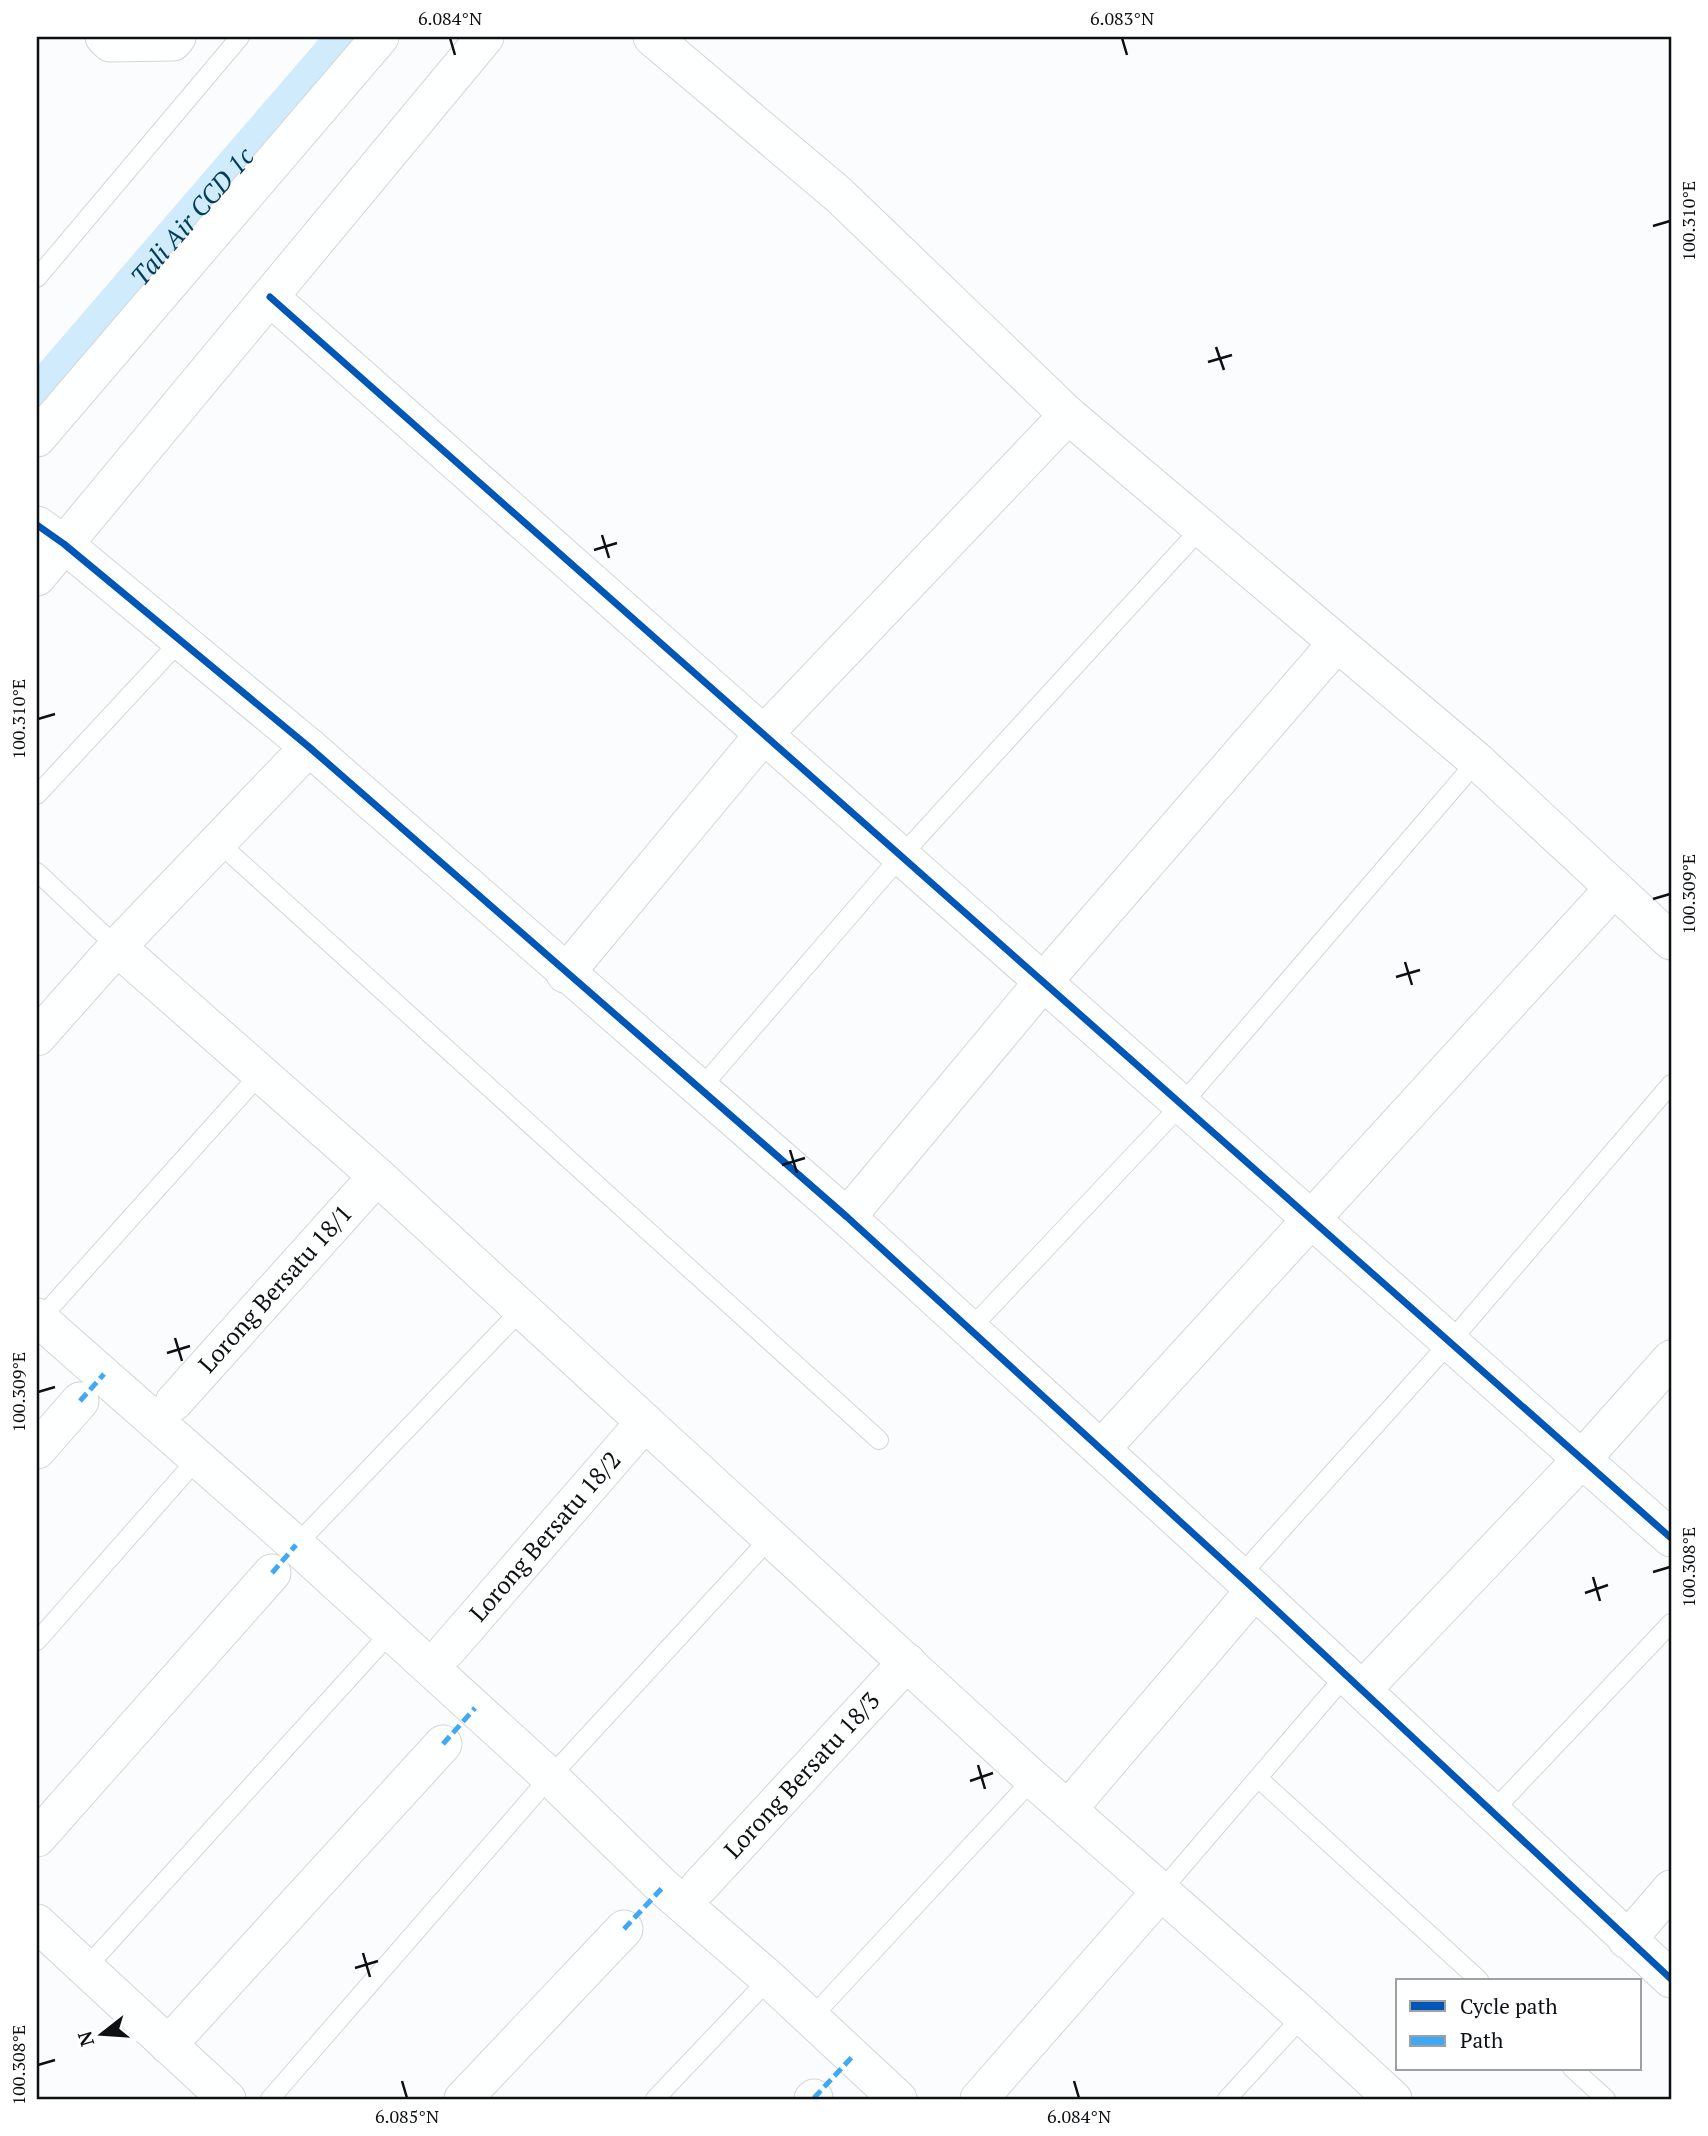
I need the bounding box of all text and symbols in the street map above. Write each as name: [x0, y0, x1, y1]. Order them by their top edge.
text: 6.084°N: [418, 6, 482, 30]
text: 6.083°N: [1090, 6, 1154, 30]
water label: Tali Air CCD 1c: [123, 139, 261, 292]
text: 100.310°E: [1676, 181, 1700, 261]
text: 100.310°E: [6, 679, 30, 759]
text: 100.309°E: [1676, 854, 1700, 934]
street label: Lorong Bersatu 18/1: [191, 1197, 359, 1379]
text: 100.309°E: [6, 1352, 30, 1432]
street label: Lorong Bersatu 18/2: [462, 1444, 627, 1628]
text: 100.308°E: [1676, 1527, 1700, 1607]
street label: Lorong Bersatu 18/3: [717, 1685, 886, 1865]
legend: [1396, 1979, 1642, 2070]
text: Cycle path: [1460, 1992, 1558, 2020]
north arrow: [66, 2000, 136, 2070]
text: 100.308°E: [6, 2025, 30, 2105]
text: Path: [1460, 2026, 1503, 2054]
text: N: [71, 2028, 99, 2050]
text: 6.085°N: [375, 2104, 439, 2128]
text: 6.084°N: [1047, 2104, 1111, 2128]

